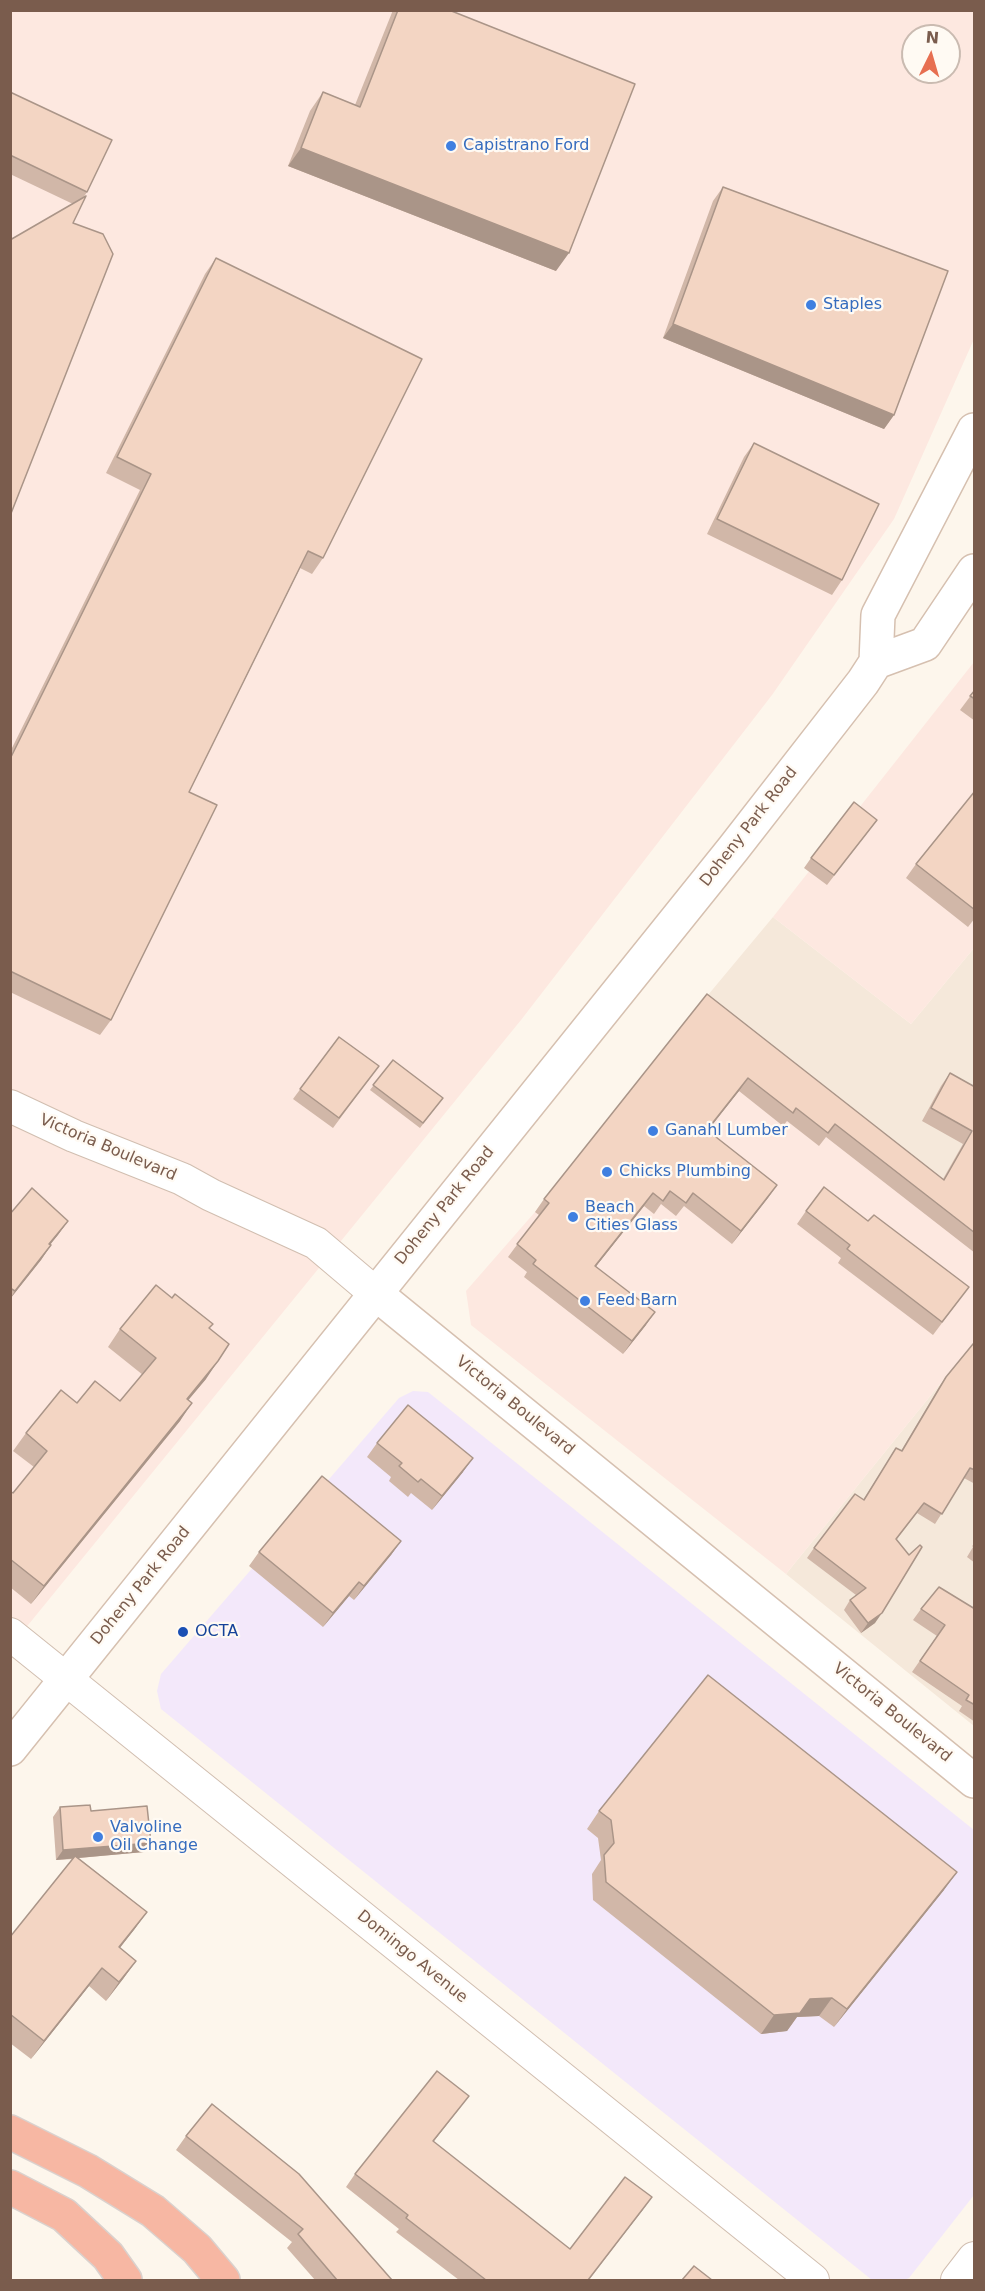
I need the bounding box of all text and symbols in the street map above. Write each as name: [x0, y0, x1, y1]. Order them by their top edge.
north arrow: [901, 24, 961, 84]
text: N: [925, 28, 940, 48]
place label: Capistrano Ford: [463, 136, 589, 156]
marker: Capistrano Ford: [444, 139, 458, 153]
place label: Staples: [823, 295, 882, 315]
marker: Staples: [804, 298, 818, 312]
street label: Doheny Park Road: [696, 763, 802, 891]
street label: Victoria Boulevard: [37, 1110, 179, 1186]
place label: Ganahl Lumber: [665, 1121, 788, 1141]
marker: Ganahl Lumber: [646, 1124, 660, 1138]
street label: Doheny Park Road: [391, 1143, 499, 1269]
place label: Chicks Plumbing: [619, 1162, 751, 1182]
marker: Chicks Plumbing: [600, 1165, 614, 1179]
place label: Beach Cities Glass: [585, 1198, 678, 1236]
marker: Beach Cities Glass: [566, 1210, 580, 1224]
place label: Feed Barn: [597, 1291, 677, 1311]
marker: Feed Barn: [578, 1294, 592, 1308]
street label: Victoria Boulevard: [452, 1352, 578, 1460]
street label: Doheny Park Road: [87, 1523, 195, 1649]
place label: OCTA: [195, 1622, 238, 1642]
marker: OCTA: [176, 1625, 190, 1639]
street label: Victoria Boulevard: [829, 1659, 955, 1767]
place label: Valvoline Oil Change: [110, 1818, 198, 1856]
marker: Valvoline Oil Change: [91, 1830, 105, 1844]
street label: Domingo Avenue: [353, 1907, 471, 2007]

